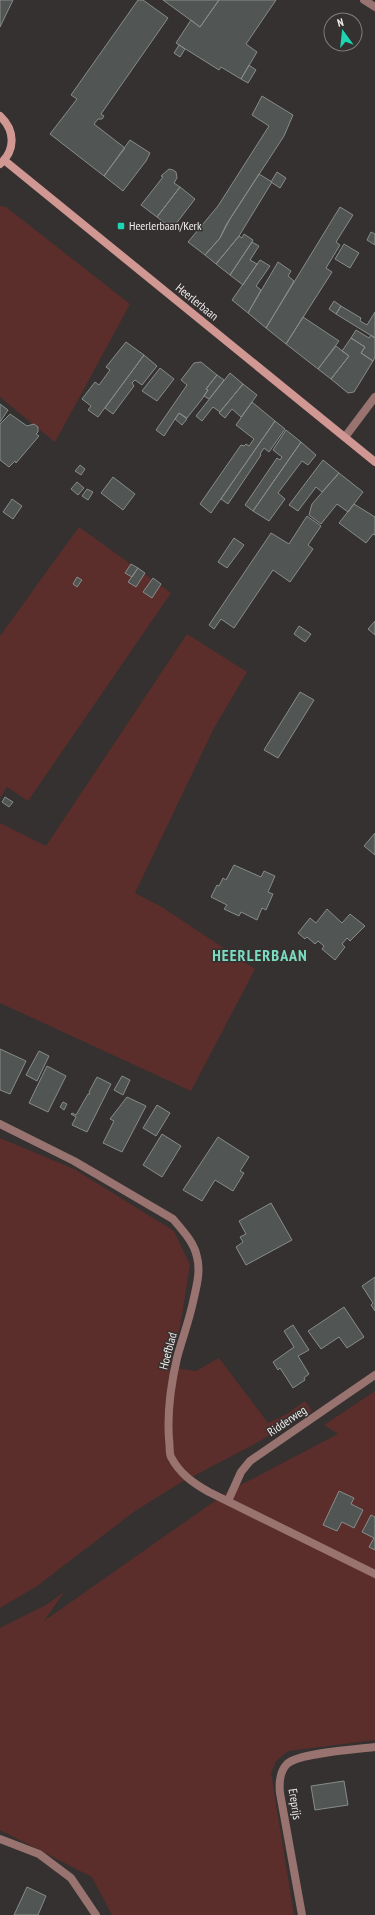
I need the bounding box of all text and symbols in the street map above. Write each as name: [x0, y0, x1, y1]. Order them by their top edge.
north arrow: [323, 12, 363, 52]
text: N: [336, 15, 345, 30]
place label: Heerlerbaan/Kerk: [129, 218, 202, 233]
marker: Heerlerbaan/Kerk: [116, 221, 126, 231]
street label: Heerlerbaan: [173, 280, 222, 323]
district label: HEERLERBAAN: [212, 945, 308, 965]
street label: Hoefblad: [155, 1331, 180, 1371]
street label: Ridderweg: [264, 1402, 309, 1439]
street label: Ereprijs: [286, 1787, 305, 1820]

